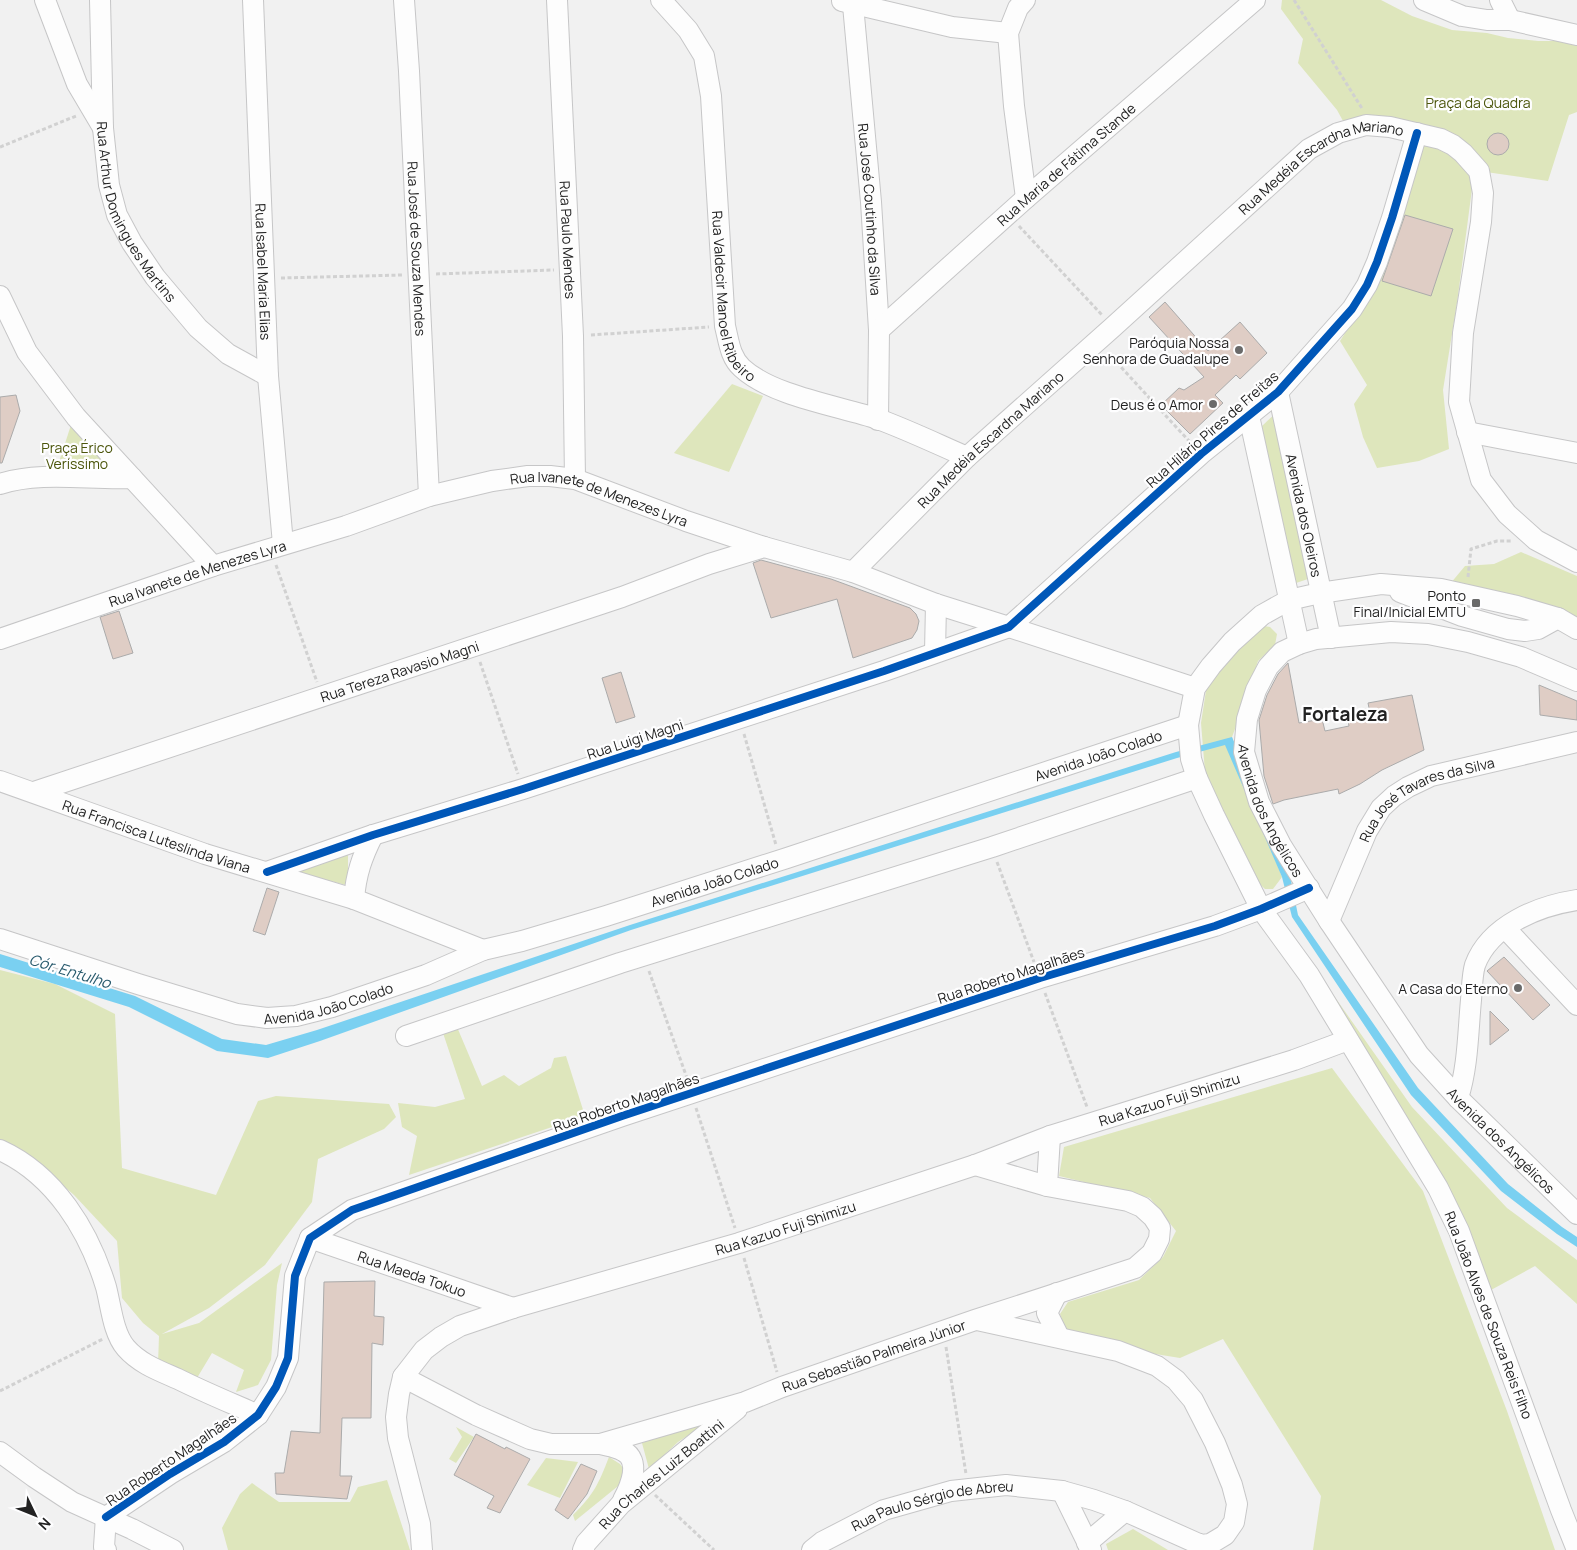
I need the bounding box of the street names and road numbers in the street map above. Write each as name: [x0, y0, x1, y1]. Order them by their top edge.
street label: Rua Maria de Fátima Stande: [992, 98, 1139, 230]
street label: Rua Medéia Escardna Mariano: [1234, 115, 1406, 218]
street label: Rua Arthur Domingues Martins: [93, 121, 181, 306]
street label: Rua José Coutinho da Silva: [854, 122, 886, 296]
street label: Rua José de Souza Mendes: [404, 161, 431, 336]
street label: Rua Paulo Mendes: [556, 180, 581, 299]
street label: Rua Isabel Maria Elias: [252, 203, 276, 341]
street label: Rua Valdecir Manoel Ribeiro: [708, 210, 760, 385]
street label: Rua Medéia Escardna Mariano: [913, 366, 1067, 512]
street label: Rua Hilário Pires de Freitas: [1142, 366, 1282, 492]
street label: Avenida dos Oleiros: [1282, 452, 1327, 579]
street label: Rua Ivanete de Menezes Lyra: [509, 466, 691, 530]
street label: Rua Ivanete de Menezes Lyra: [106, 535, 288, 611]
street label: Rua Tereza Ravasio Magni: [318, 636, 481, 706]
street label: Rua Luigi Magni: [584, 714, 686, 764]
street label: Avenida João Colado: [1032, 725, 1164, 785]
street label: Avenida dos Angélicos: [1234, 744, 1308, 880]
street label: Rua José Tavares da Silva: [1354, 752, 1496, 845]
street label: Rua Francisca Luteslinda Viana: [60, 795, 253, 877]
street label: Avenida João Colado: [648, 852, 781, 911]
street label: Rua Roberto Magalhães: [935, 942, 1087, 1008]
street label: Avenida João Colado: [263, 978, 395, 1028]
street label: Rua Roberto Magalhães: [550, 1068, 702, 1136]
street label: Rua Kazuo Fuji Shimizu: [1096, 1068, 1242, 1130]
street label: Avenida dos Angélicos: [1443, 1083, 1559, 1197]
street label: Rua Kazuo Fuji Shimizu: [713, 1196, 858, 1259]
street label: Rua João Alves de Souza Reis Filho: [1440, 1208, 1538, 1422]
street label: Rua Maeda Tokuo: [355, 1246, 469, 1301]
street label: Rua Sebastião Palmeira Júnior: [779, 1314, 968, 1396]
street label: Rua Roberto Magalhães: [102, 1408, 240, 1510]
street label: Rua Charles Luiz Boattini: [594, 1414, 727, 1533]
street label: Rua Paulo Sérgio de Abreu: [848, 1475, 1015, 1535]

